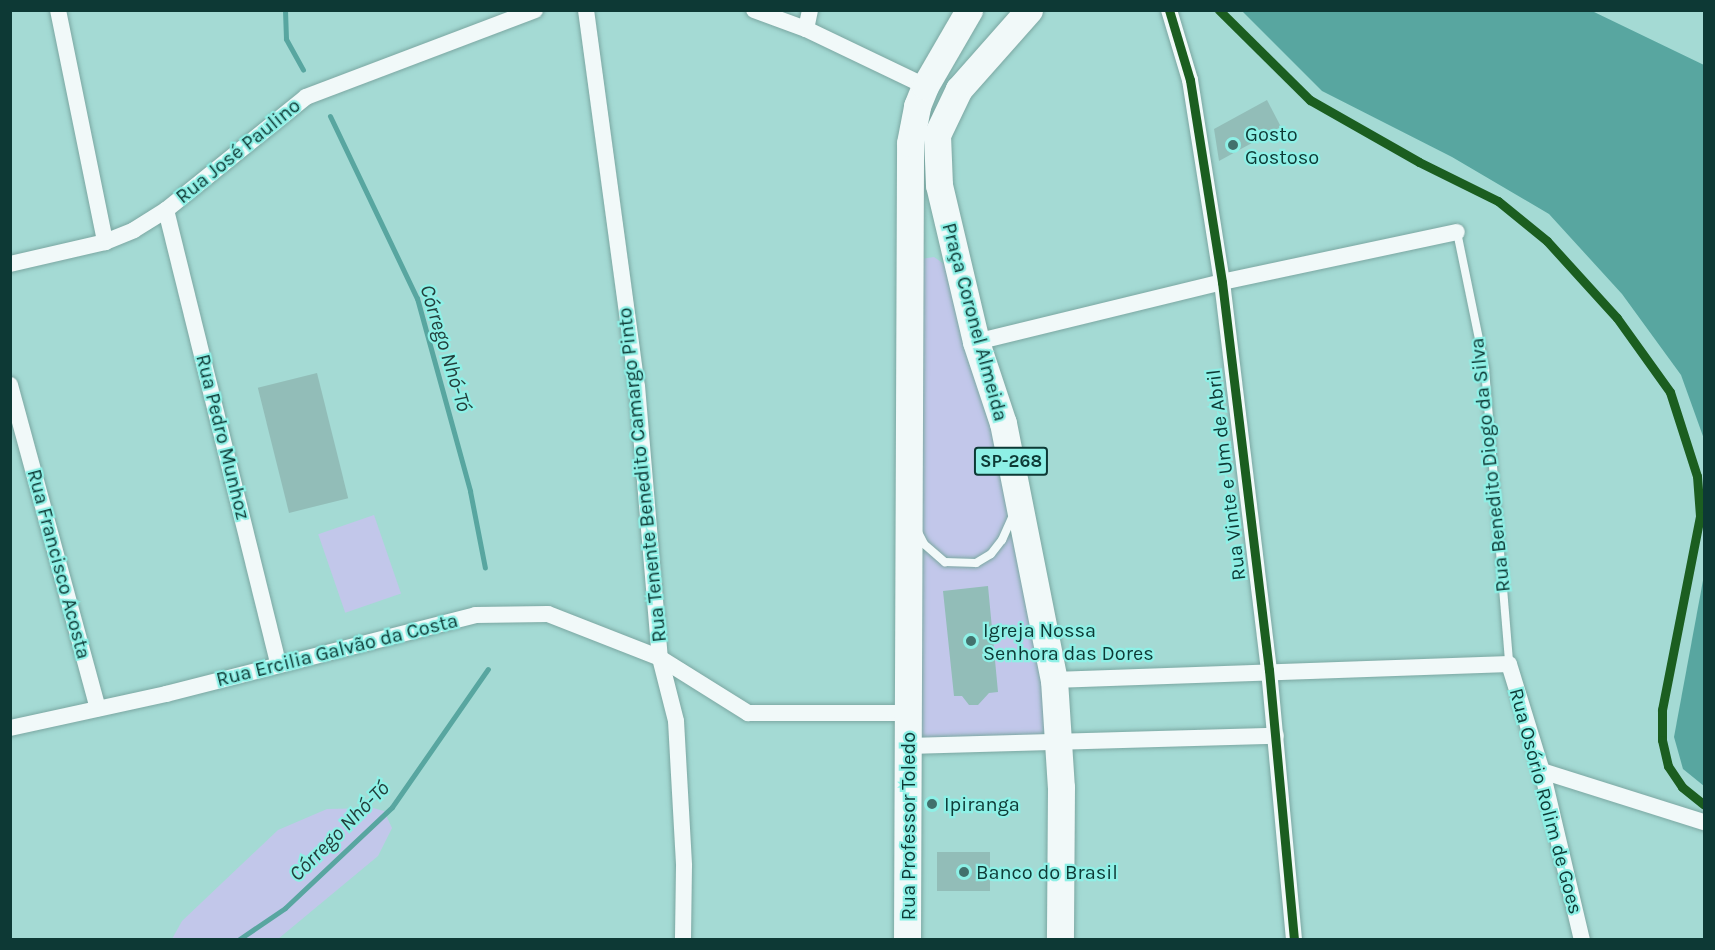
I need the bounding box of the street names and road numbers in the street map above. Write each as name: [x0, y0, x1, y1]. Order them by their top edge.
street label: Rua José Paulino: [171, 93, 305, 209]
street label: Praça Coronel Almeida: [937, 220, 1013, 424]
street label: Rua Tenente Benedito Camargo Pinto: [612, 307, 672, 643]
street label: Rua Benedito Diogo da Silva: [1465, 337, 1515, 593]
street label: Rua Pedro Munhoz: [191, 352, 255, 522]
street label: Rua Vinte e Um de Abril: [1201, 368, 1251, 582]
road number: SP-268: [974, 446, 1048, 476]
street label: Rua Francisco Acosta: [22, 466, 96, 662]
street label: Rua Ercilia Galvão da Costa: [214, 608, 460, 692]
street label: Rua Osório Rolim de Goes: [1504, 685, 1588, 917]
street label: Rua Professor Toledo: [896, 732, 920, 920]

